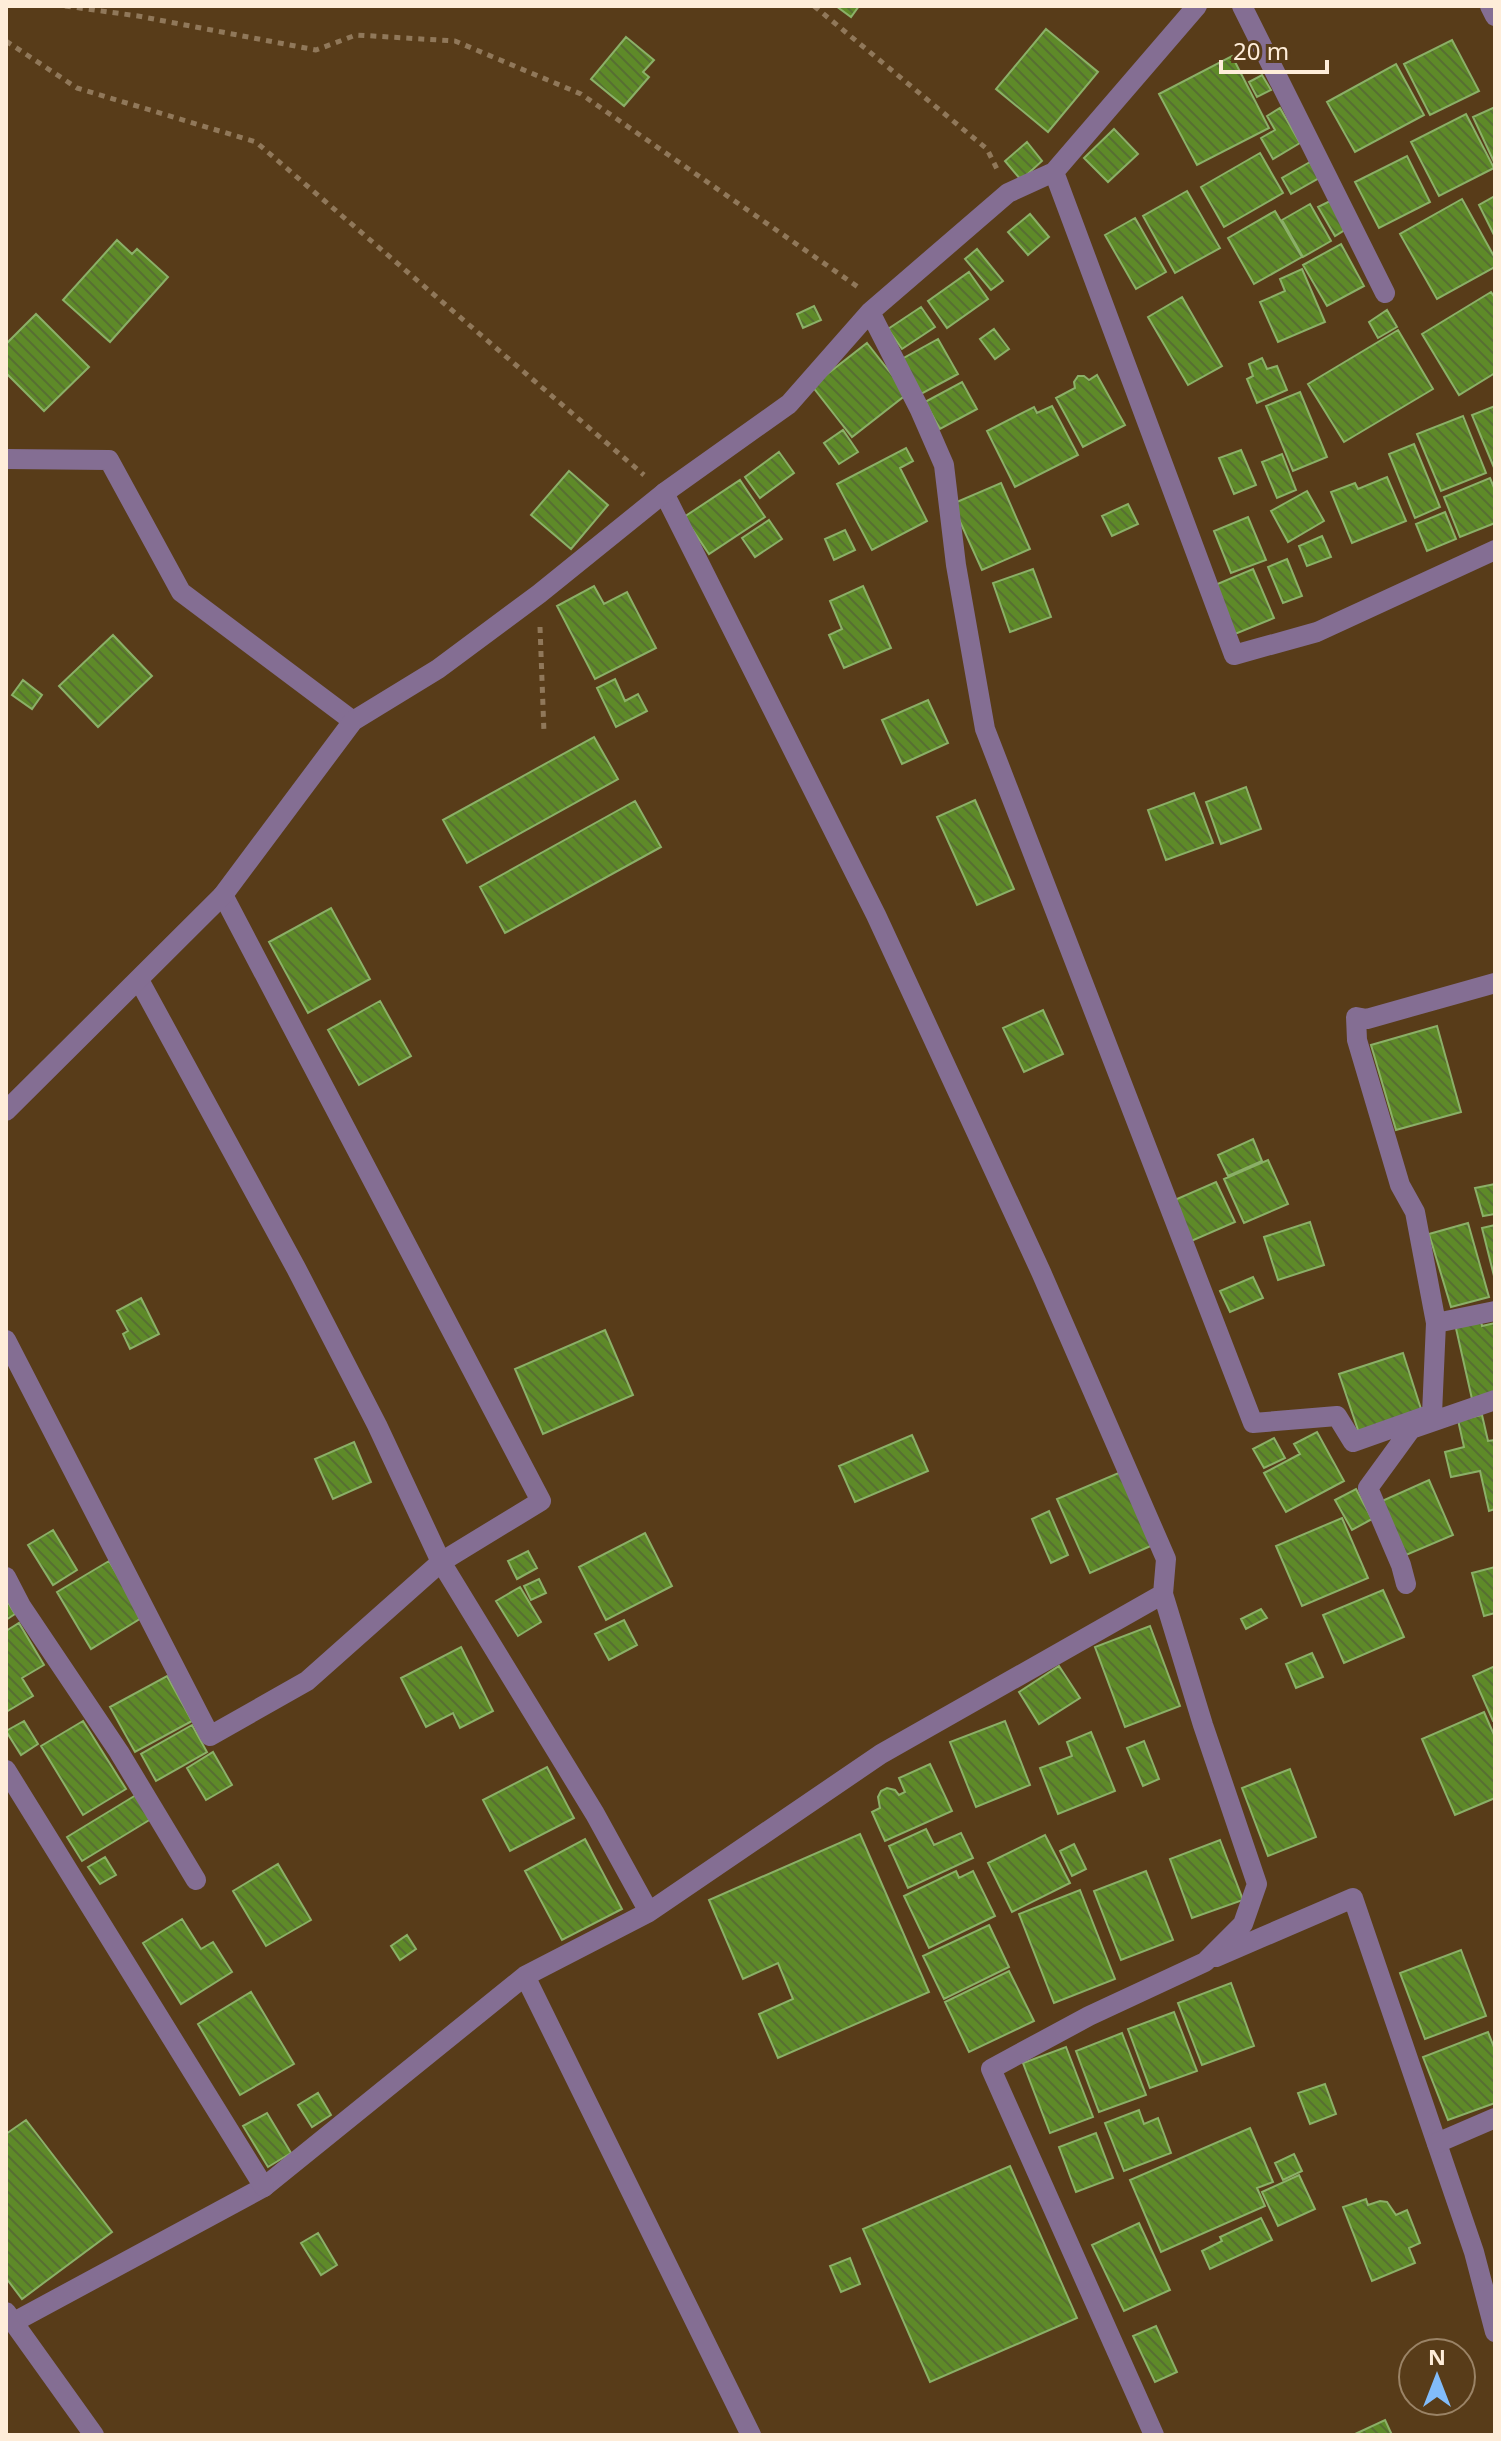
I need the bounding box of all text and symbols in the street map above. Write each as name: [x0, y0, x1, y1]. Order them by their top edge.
scale bar: [1221, 24, 1327, 74]
text: 20 m: [1233, 34, 1289, 67]
north arrow: [1397, 2337, 1477, 2417]
text: N: [1428, 2341, 1446, 2371]

